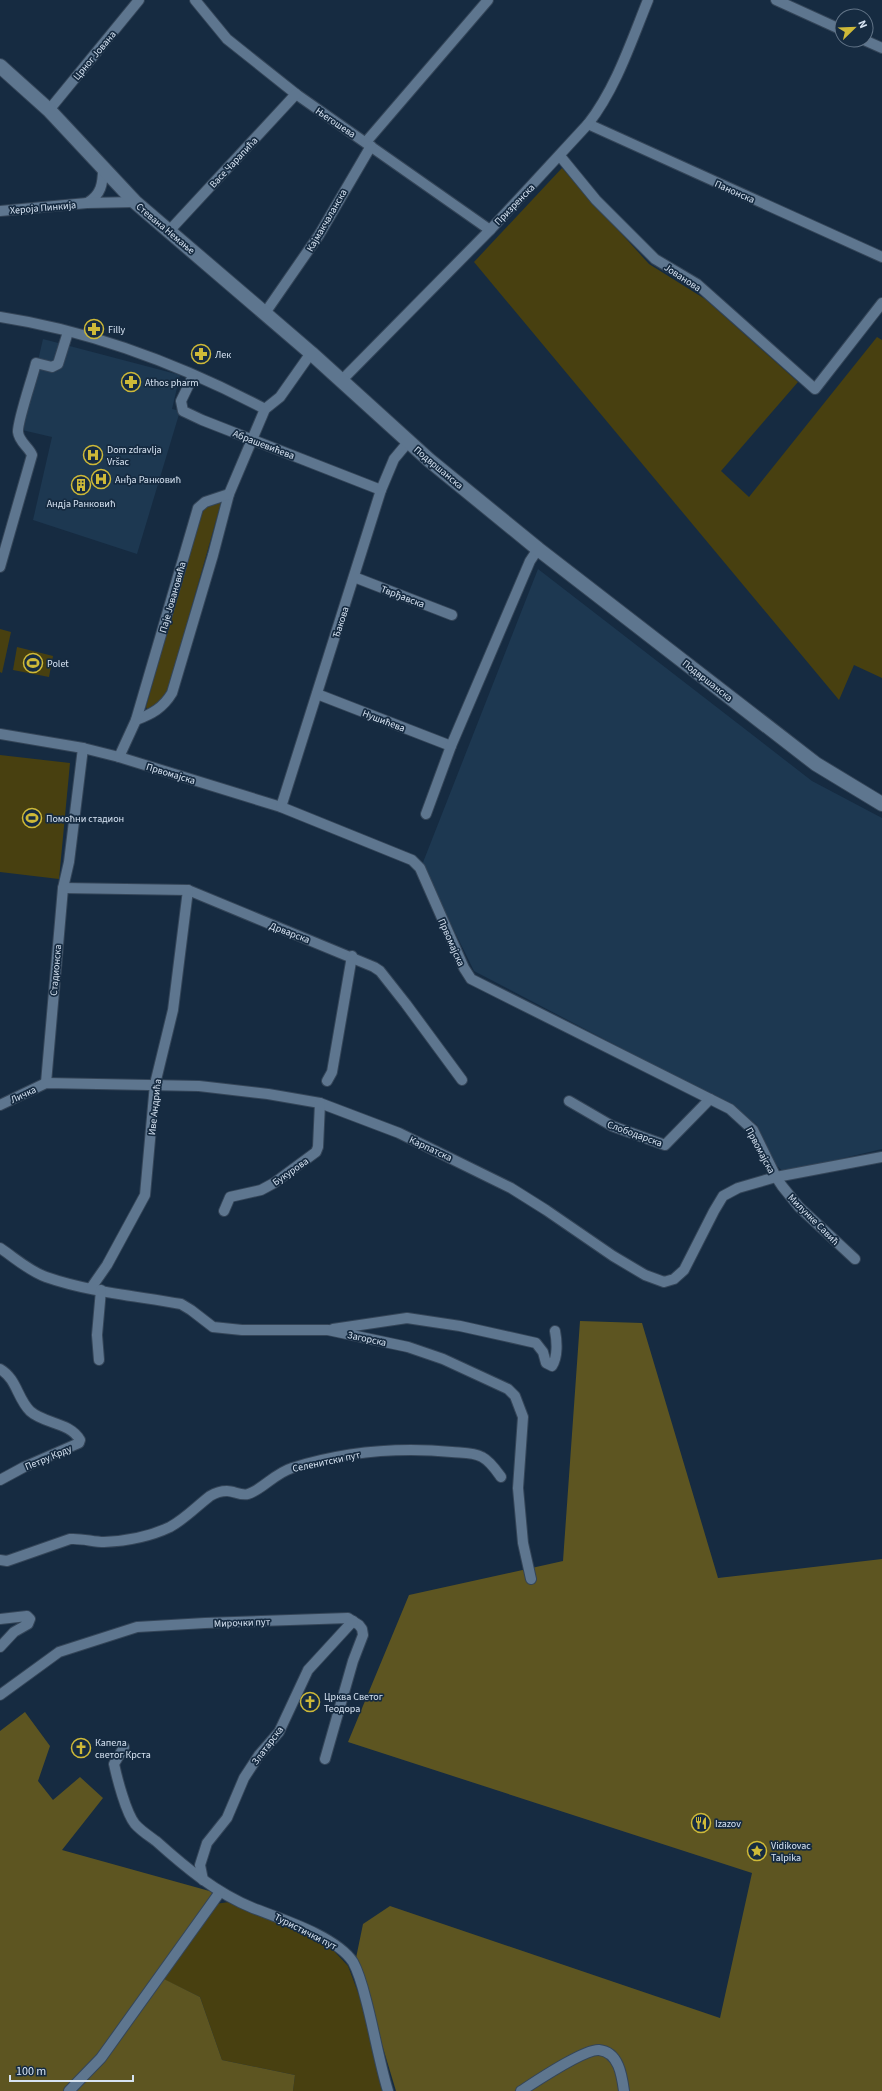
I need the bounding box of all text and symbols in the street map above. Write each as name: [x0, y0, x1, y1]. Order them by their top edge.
north arrow: [834, 8, 874, 48]
text: N: [854, 18, 871, 31]
street label: Црног Јована: [70, 28, 120, 83]
street label: Његошева: [312, 104, 358, 141]
street label: Васе Чарапића: [206, 134, 261, 191]
street label: Панонска: [712, 177, 757, 207]
street label: Призренска: [491, 181, 538, 229]
street label: Кајмакчаланска: [303, 187, 350, 254]
street label: Хероја Пинкија: [9, 198, 77, 218]
street label: Стевана Немање: [133, 200, 198, 258]
street label: Јованова: [661, 261, 704, 295]
pharmacy icon: Filly: [83, 318, 105, 340]
place label: Filly: [108, 323, 126, 337]
pharmacy icon: Лек: [190, 343, 212, 365]
place label: Лек: [215, 348, 231, 362]
pharmacy icon: Athos pharm: [120, 371, 142, 393]
place label: Athos pharm: [145, 376, 199, 390]
street label: Абрашевићева: [231, 427, 296, 463]
place label: Dom zdravlja Vršac: [107, 443, 162, 469]
street label: Подвршанска: [411, 443, 466, 493]
hospital icon: Dom zdravlja Vršac: [82, 444, 104, 466]
hospital icon: Анђа Ранковић: [90, 468, 112, 490]
place label: Анђа Ранковић: [115, 473, 181, 487]
building icon: Андја Ранковић: [70, 474, 92, 496]
place label: Андја Ранковић: [47, 497, 115, 511]
street label: Паје Јовановића: [156, 560, 190, 635]
street label: Тврђавска: [379, 582, 426, 612]
street label: Ђакова: [329, 605, 353, 640]
sports icon: Polet: [22, 652, 44, 674]
place label: Polet: [47, 657, 69, 671]
street label: Подвршанска: [679, 657, 736, 705]
street label: Нушићева: [360, 706, 407, 735]
street label: Првомајска: [144, 760, 197, 788]
sports icon: Помоћни стадион: [21, 807, 43, 829]
place label: Помоћни стадион: [46, 812, 124, 826]
street label: Првомајска: [434, 916, 468, 968]
street label: Дрварска: [267, 919, 312, 947]
street label: Стадионска: [47, 944, 65, 996]
street label: Иве Андрића: [145, 1078, 165, 1136]
street label: Личка: [8, 1083, 39, 1107]
street label: Слободарска: [605, 1117, 664, 1150]
street label: Првомајска: [742, 1125, 778, 1176]
street label: Карпатска: [407, 1133, 454, 1165]
street label: Букурова: [270, 1154, 311, 1189]
street label: Милунке Савић: [785, 1191, 842, 1248]
street label: Загорска: [346, 1328, 388, 1350]
street label: Петру Крду: [23, 1442, 74, 1474]
street label: Селенитски пут: [291, 1448, 362, 1476]
street label: Мирочки пут: [214, 1615, 271, 1631]
place label: Црква Светог Теодора: [324, 1690, 383, 1716]
church icon: Црква Светог Теодора: [299, 1691, 321, 1713]
street label: Златарска: [249, 1723, 287, 1768]
place label: Капела светог Крста: [95, 1736, 151, 1762]
church icon: Капела светог Крста: [70, 1737, 92, 1759]
restaurant icon: Izazov: [690, 1812, 712, 1834]
place label: Izazov: [715, 1817, 741, 1831]
place label: Vidikovac Talpika: [771, 1839, 811, 1865]
place icon: Vidikovac Talpika: [746, 1840, 768, 1862]
street label: Туристички пут: [272, 1910, 339, 1954]
scale bar: [10, 2057, 133, 2083]
text: 100 m: [16, 2063, 46, 2080]

